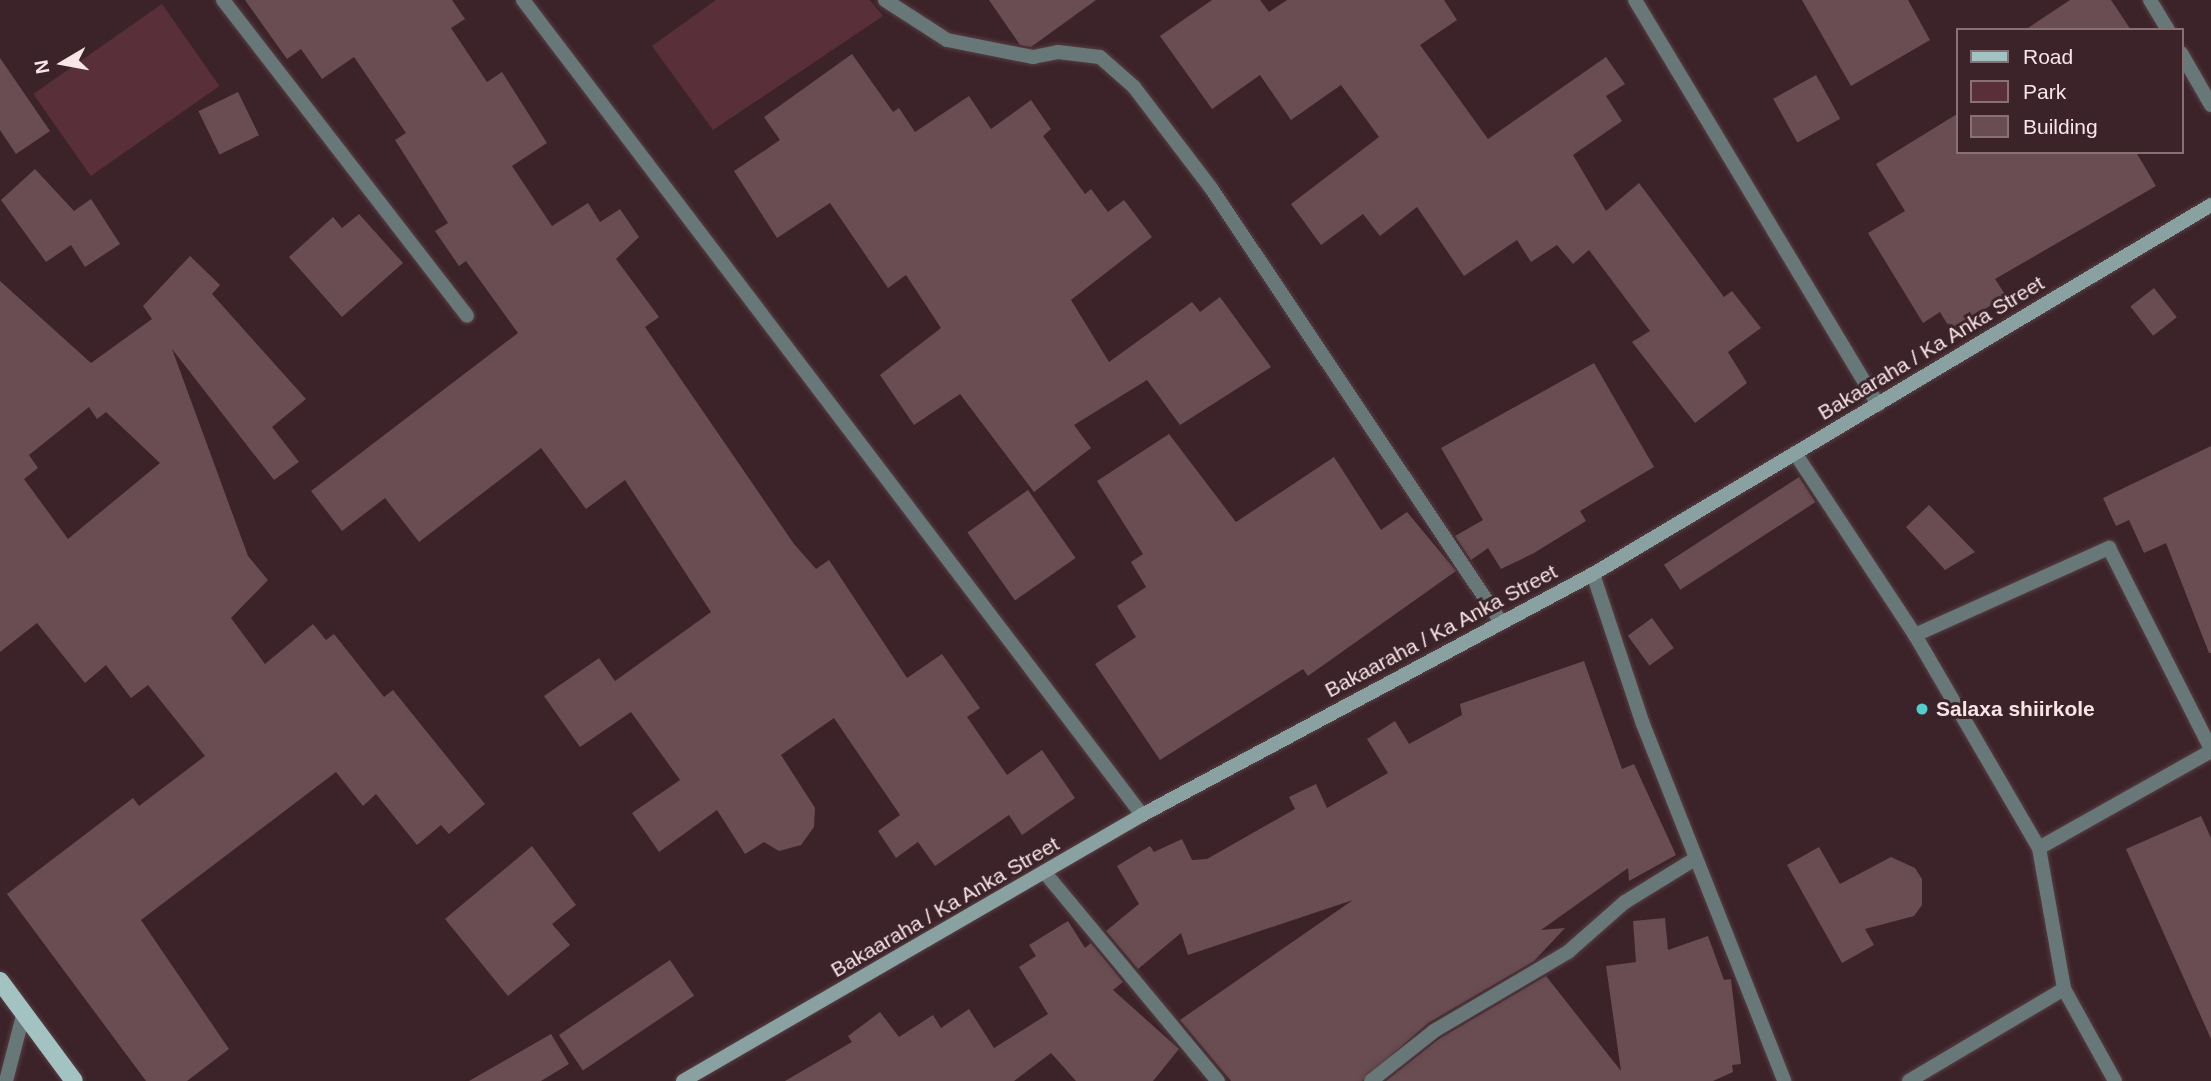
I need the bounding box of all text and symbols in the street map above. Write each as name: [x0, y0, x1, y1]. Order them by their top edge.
north arrow: [28, 28, 98, 98]
legend: [1955, 28, 2183, 154]
text: Road: [2023, 45, 2073, 68]
text: N: [30, 58, 53, 75]
text: Park: [2023, 80, 2066, 103]
text: Building: [2023, 115, 2098, 138]
street label: Bakaaraha / Ka Anka Street: [1813, 270, 2049, 426]
street label: Bakaaraha / Ka Anka Street: [1320, 559, 1562, 703]
place label: Salaxa shiirkole: [1936, 696, 2095, 722]
marker: Salaxa shiirkole: [1914, 701, 1930, 717]
street label: Bakaaraha / Ka Anka Street: [826, 831, 1064, 983]

